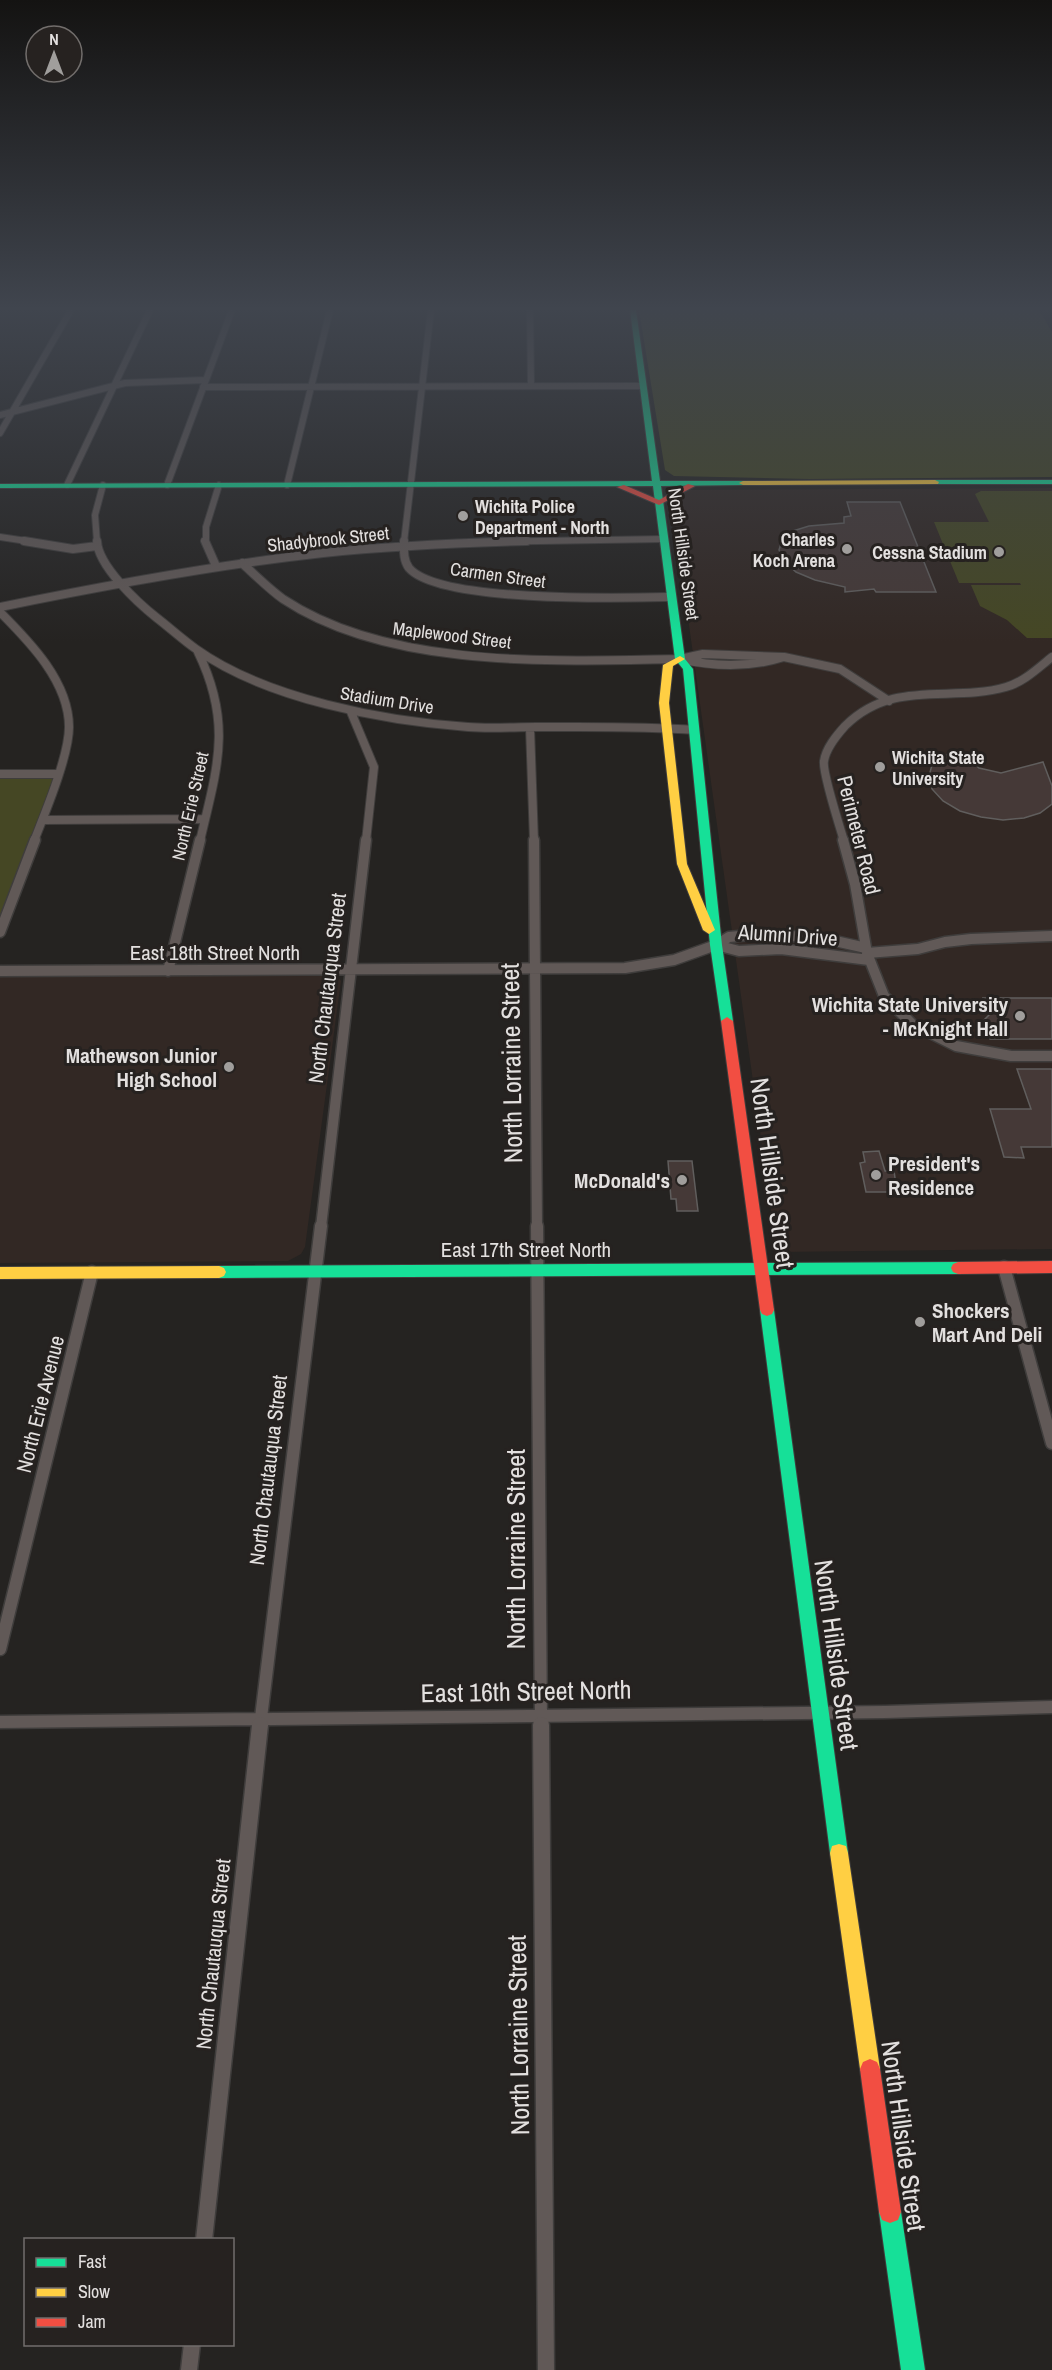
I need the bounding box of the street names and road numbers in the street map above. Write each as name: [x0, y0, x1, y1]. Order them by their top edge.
street label: North Hillside Street: [662, 486, 706, 622]
street label: Shadybrook Street: [266, 520, 390, 558]
street label: Carmen Street: [449, 556, 547, 594]
street label: Maplewood Street: [391, 615, 513, 655]
street label: Stadium Drive: [338, 680, 436, 720]
street label: North Erie Street: [165, 749, 215, 863]
street label: Perimeter Road: [830, 773, 888, 897]
street label: North Chautauqua Street: [301, 891, 353, 1085]
street label: Alumni Drive: [736, 917, 839, 953]
street label: East 18th Street North: [130, 938, 300, 967]
street label: North Lorraine Street: [492, 963, 530, 1163]
street label: North Hillside Street: [742, 1076, 804, 1271]
street label: East 17th Street North: [441, 1235, 611, 1264]
street label: North Erie Avenue: [9, 1332, 71, 1476]
street label: North Chautauqua Street: [242, 1373, 294, 1567]
street label: North Lorraine Street: [498, 1449, 533, 1649]
street label: North Hillside Street: [806, 1558, 868, 1753]
street label: East 16th Street North: [420, 1672, 632, 1710]
street label: North Chautauqua Street: [189, 1857, 237, 2051]
street label: North Lorraine Street: [499, 1935, 537, 2135]
street label: North Hillside Street: [873, 2039, 935, 2234]

